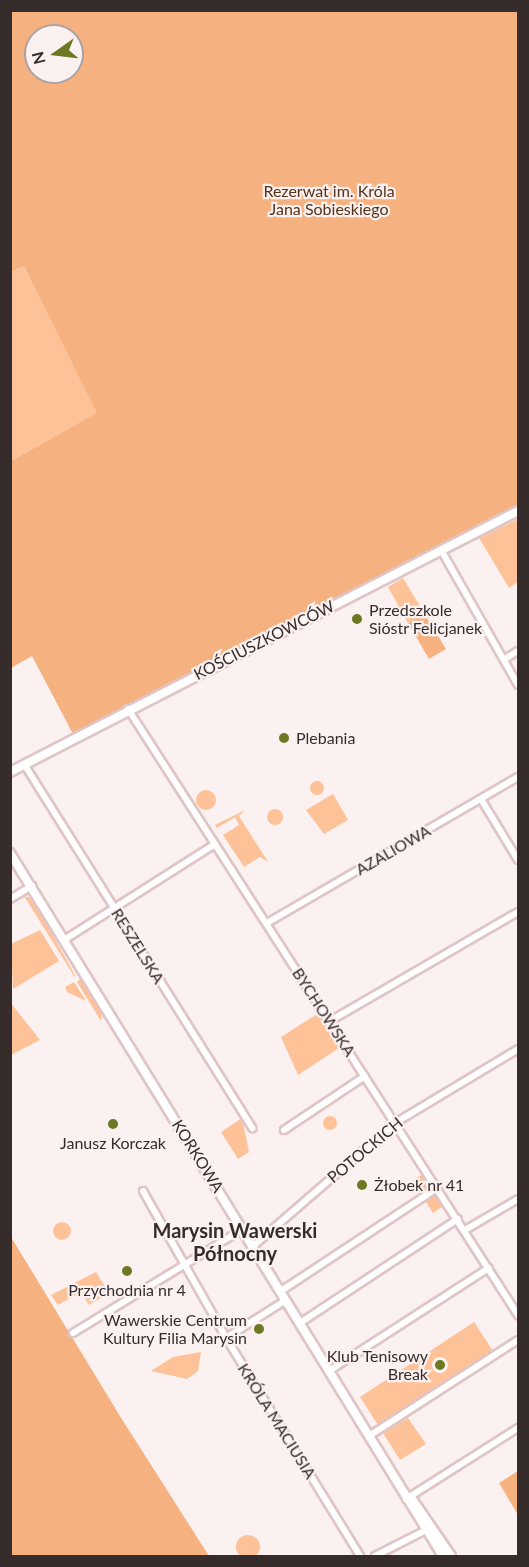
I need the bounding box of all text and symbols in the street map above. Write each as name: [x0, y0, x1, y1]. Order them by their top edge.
north arrow: [24, 24, 84, 84]
text: N: [27, 50, 49, 66]
park label: Rezerwat im. Króla Jana Sobieskiego: [263, 181, 395, 219]
street label: KOŚCIUSZKOWCÓW: [190, 596, 338, 684]
place label: Przedszkole Sióstr Felicjanek: [369, 600, 482, 638]
marker: Przedszkole Sióstr Felicjanek: [350, 612, 364, 626]
place label: Plebania: [296, 728, 355, 748]
marker: Plebania: [277, 731, 291, 745]
street label: AZALIOWA: [352, 821, 434, 879]
street label: RESZELSKA: [107, 905, 169, 987]
street label: BYCHOWSKA: [288, 964, 360, 1060]
street label: POTOCKICH: [323, 1113, 407, 1187]
street label: KORKOWA: [168, 1116, 228, 1196]
marker: Janusz Korczak: [106, 1117, 120, 1131]
place label: Janusz Korczak: [60, 1133, 166, 1153]
place label: Żłobek nr 41: [374, 1175, 465, 1195]
marker: Żłobek nr 41: [355, 1178, 369, 1192]
district label: Marysin Wawerski Północny: [153, 1218, 317, 1265]
marker: Przychodnia nr 4: [120, 1264, 134, 1278]
place label: Przychodnia nr 4: [68, 1280, 186, 1300]
place label: Wawerskie Centrum Kultury Filia Marysin: [103, 1310, 247, 1348]
marker: Wawerskie Centrum Kultury Filia Marysin: [252, 1322, 266, 1336]
place label: Klub Tenisowy Break: [326, 1346, 428, 1384]
marker: Klub Tenisowy Break: [433, 1358, 447, 1372]
street label: KRÓLA MACIUSIA: [234, 1360, 320, 1482]

